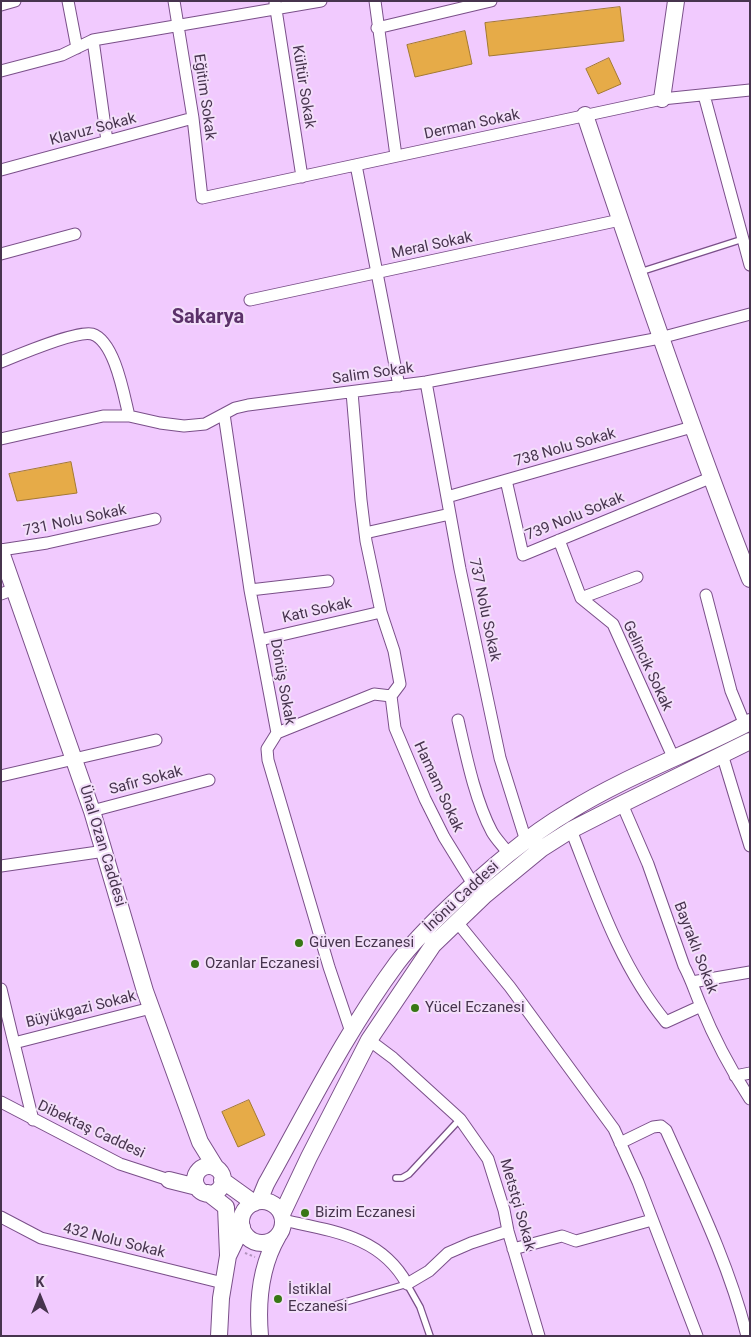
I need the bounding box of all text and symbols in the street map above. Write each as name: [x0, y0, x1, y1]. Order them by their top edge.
street label: Kültür Sokak: [288, 44, 318, 130]
street label: Eğitim Sokak: [189, 53, 219, 141]
street label: Derman Sokak: [423, 106, 521, 144]
street label: Klavuz Sokak: [48, 110, 138, 150]
street label: Meral Sokak: [390, 229, 474, 263]
district label: Sakarya: [172, 306, 244, 330]
street label: Salim Sokak: [331, 359, 415, 389]
street label: 738 Nolu Sokak: [512, 425, 618, 471]
street label: 739 Nolu Sokak: [523, 489, 627, 545]
street label: 731 Nolu Sokak: [22, 501, 128, 541]
street label: 737 Nolu Sokak: [464, 557, 504, 663]
street label: Katı Sokak: [281, 594, 353, 628]
street label: Gelincik Sokak: [618, 618, 676, 714]
street label: Dönüş Sokak: [266, 637, 298, 727]
street label: Hamam Sokak: [409, 739, 467, 835]
street label: Safir Sokak: [107, 763, 185, 799]
street label: Ünal Ozan Caddesi: [75, 783, 129, 909]
street label: İnönü Caddesi: [421, 858, 503, 936]
street label: Bayraklı Sokak: [669, 900, 721, 996]
place label: Güven Eczanesi: [309, 934, 414, 952]
marker: Güven Eczanesi: [293, 937, 305, 949]
place label: Ozanlar Eczanesi: [205, 955, 319, 973]
marker: Ozanlar Eczanesi: [189, 958, 201, 970]
street label: Büyükgazi Sokak: [24, 988, 138, 1032]
place label: Yücel Eczanesi: [425, 999, 525, 1017]
marker: Yücel Eczanesi: [409, 1002, 421, 1014]
street label: Dibektaş Caddesi: [35, 1097, 147, 1163]
street label: Metstçi Sokak: [495, 1157, 539, 1253]
place label: Bizim Eczanesi: [315, 1204, 415, 1222]
marker: Bizim Eczanesi: [299, 1207, 311, 1219]
street label: 432 Nolu Sokak: [61, 1220, 167, 1262]
north arrow: [15, 1272, 65, 1322]
text: K: [36, 1274, 44, 1290]
place label: İstiklal Eczanesi: [288, 1281, 347, 1316]
marker: İstiklal Eczanesi: [272, 1293, 284, 1305]

